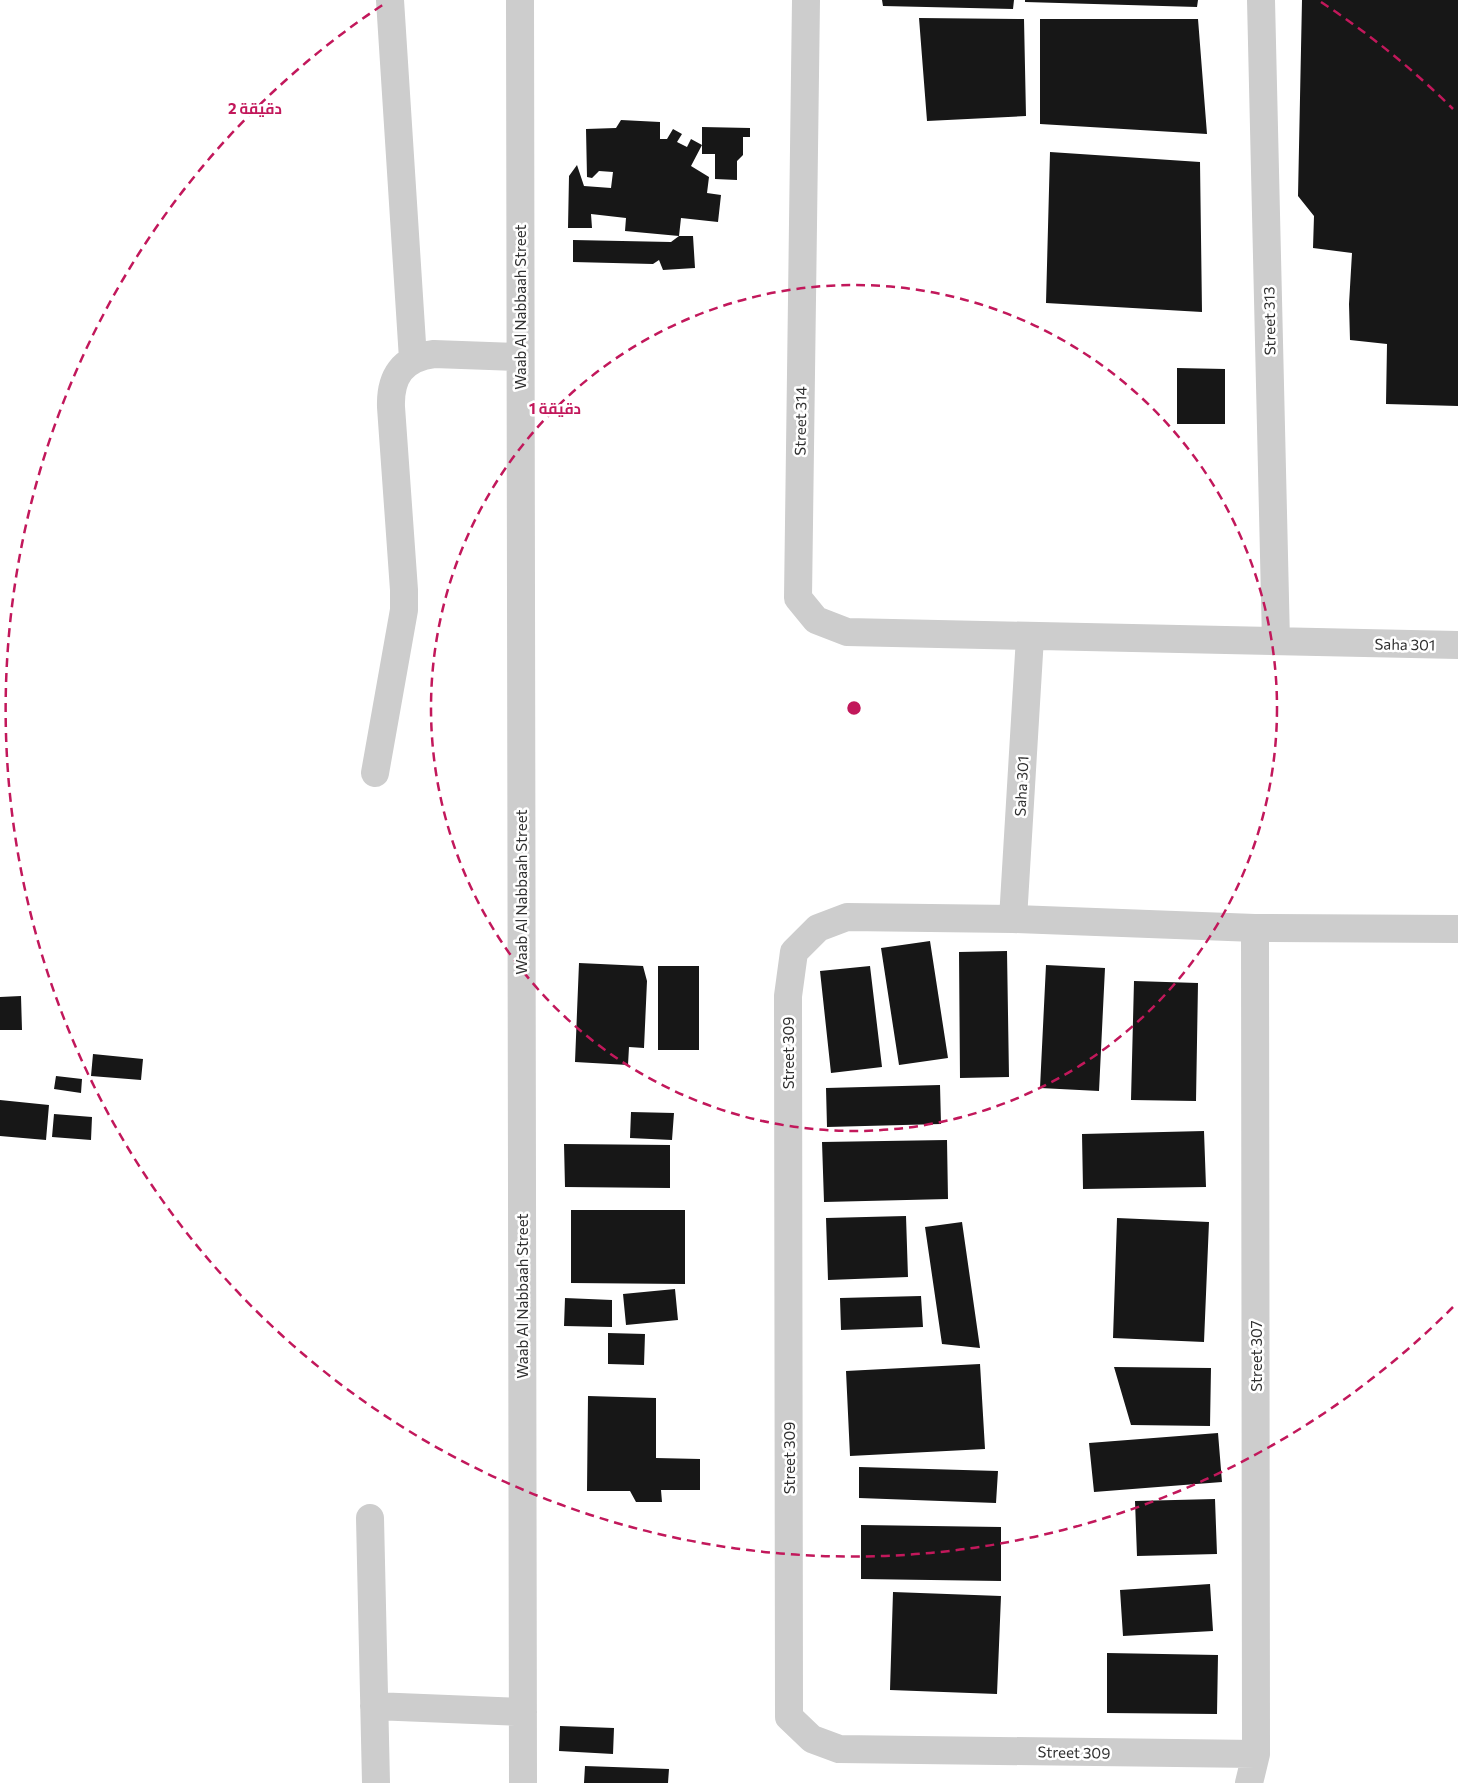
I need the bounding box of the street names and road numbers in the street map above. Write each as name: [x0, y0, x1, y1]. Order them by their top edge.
street label: Waab Al Nabbaah Street: [511, 224, 529, 390]
street label: Street 313: [1259, 286, 1279, 356]
street label: Street 314: [790, 386, 810, 456]
street label: Saha 301: [1374, 634, 1436, 654]
street label: Saha 301: [1010, 755, 1032, 817]
street label: Waab Al Nabbaah Street: [512, 809, 530, 975]
street label: Street 309: [779, 1017, 797, 1089]
street label: Waab Al Nabbaah Street: [513, 1213, 531, 1379]
street label: Street 307: [1247, 1320, 1265, 1392]
street label: Street 309: [780, 1422, 798, 1494]
street label: Street 309: [1037, 1742, 1111, 1762]

